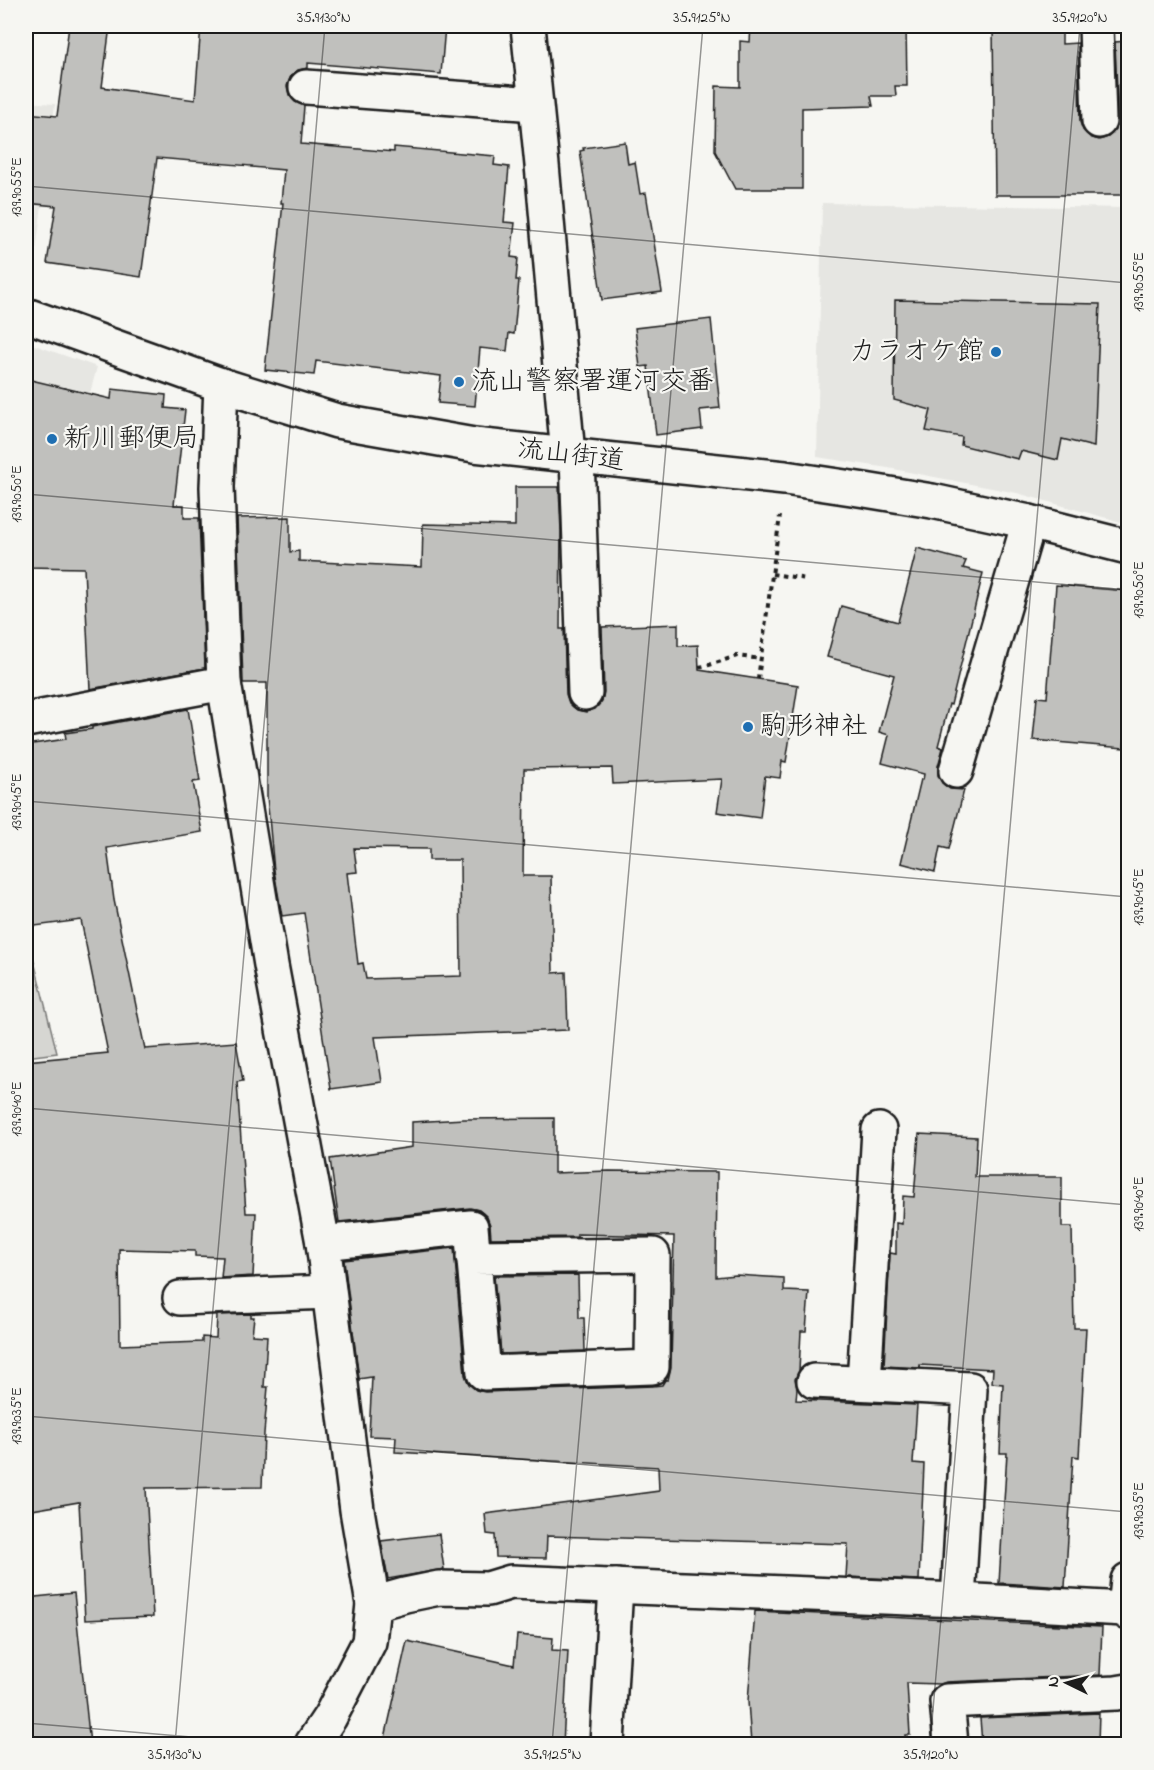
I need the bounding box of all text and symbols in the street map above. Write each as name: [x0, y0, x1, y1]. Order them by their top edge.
text: 35.9130°N: [297, 7, 351, 29]
text: 35.9125°N: [673, 7, 731, 29]
text: 35.9120°N: [1052, 7, 1108, 29]
text: 139.9055°E: [6, 157, 28, 217]
text: 139.9055°E: [1128, 252, 1150, 312]
place label: カラオケ館: [849, 333, 984, 372]
marker: カラオケ館: [989, 345, 1003, 359]
place label: 流山警察署運河交番: [471, 363, 714, 402]
marker: 流山警察署運河交番: [452, 375, 466, 389]
place label: 新川郵便局: [64, 420, 199, 459]
street label: 流山街道: [515, 430, 627, 482]
marker: 新川郵便局: [45, 432, 59, 446]
text: 139.9050°E: [6, 465, 28, 523]
text: 139.9050°E: [1128, 561, 1150, 619]
place label: 駒形神社: [760, 708, 868, 747]
marker: 駒形神社: [741, 720, 755, 734]
text: 139.9045°E: [6, 773, 28, 831]
text: 139.9045°E: [1128, 868, 1150, 926]
text: 139.9040°E: [6, 1081, 28, 1137]
text: 139.9040°E: [1128, 1176, 1150, 1232]
text: 139.9035°E: [6, 1387, 28, 1445]
text: 139.9035°E: [1128, 1482, 1150, 1540]
north arrow: [1037, 1653, 1097, 1713]
text: N: [1042, 1675, 1066, 1688]
text: 35.9130°N: [148, 1744, 202, 1766]
text: 35.9125°N: [524, 1744, 582, 1766]
text: 35.9120°N: [903, 1744, 959, 1766]

